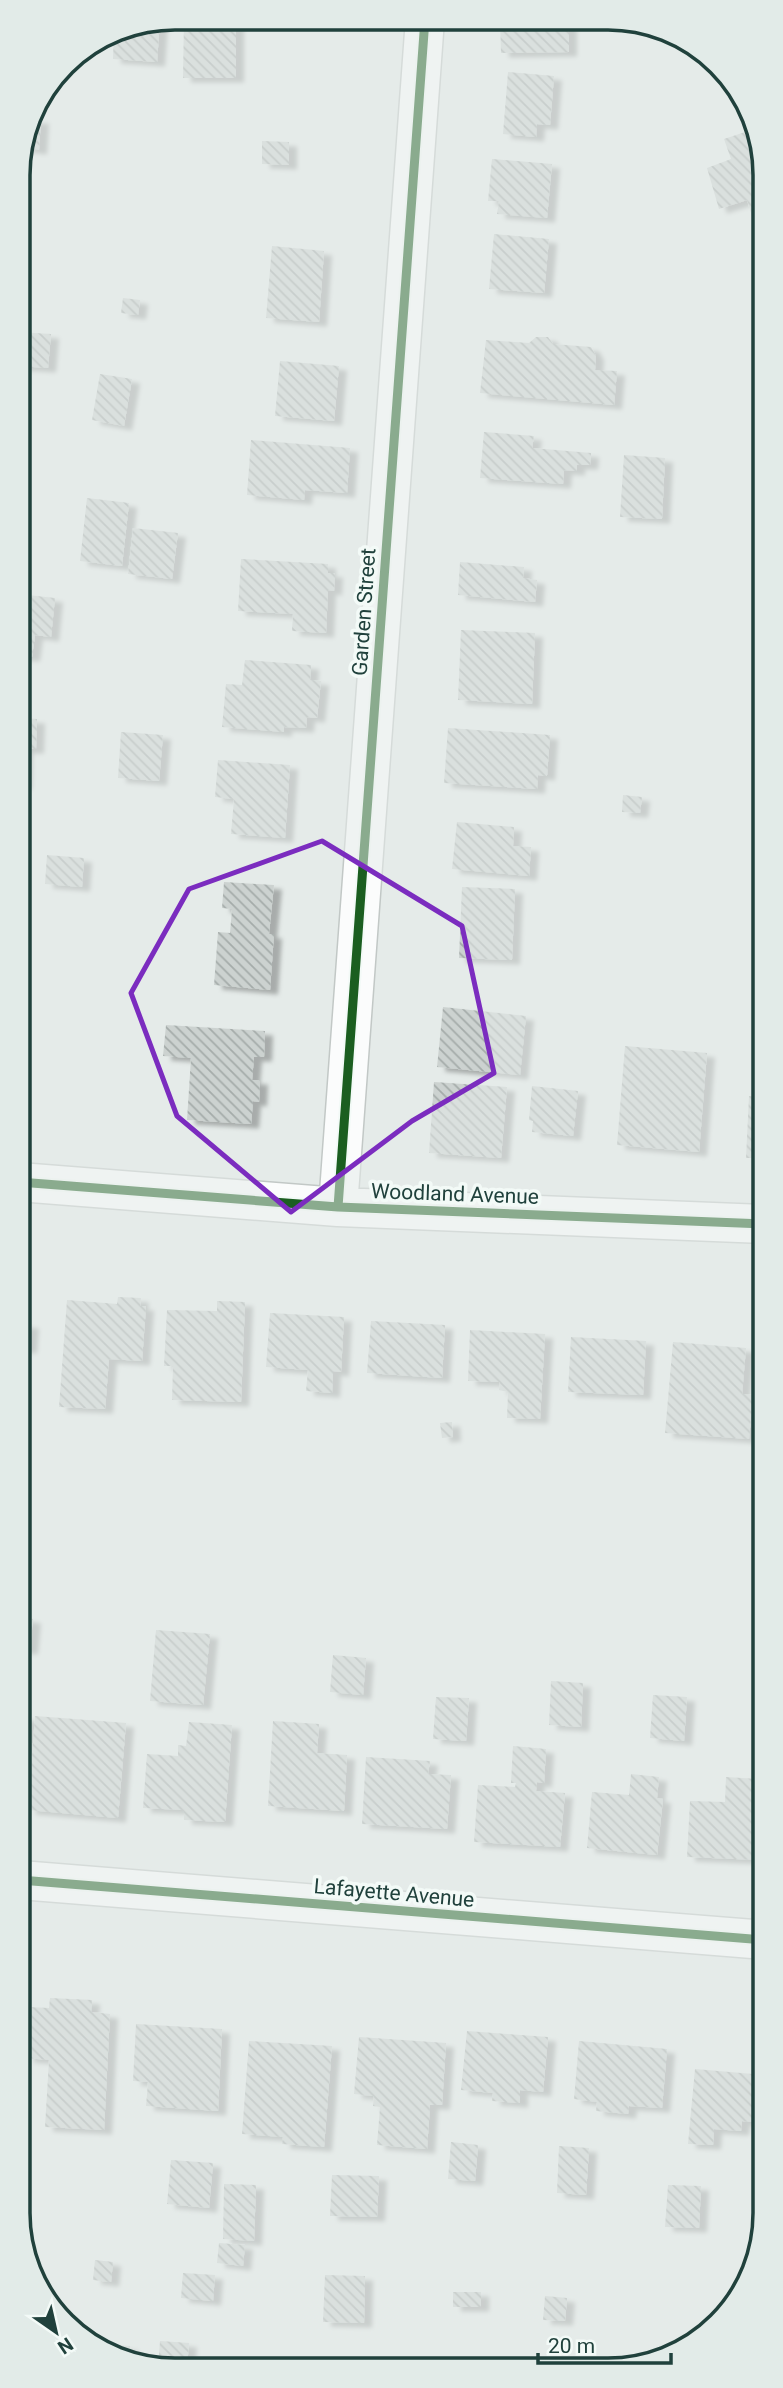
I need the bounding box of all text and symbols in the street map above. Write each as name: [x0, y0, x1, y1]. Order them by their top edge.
street label: Garden Street: [348, 547, 380, 677]
street label: Woodland Avenue: [371, 1179, 539, 1209]
street label: Lafayette Avenue: [313, 1874, 475, 1912]
north arrow: [21, 2297, 91, 2367]
scale bar: [538, 2322, 671, 2366]
text: N: [53, 2332, 77, 2359]
text: 20 m: [548, 2334, 595, 2358]

